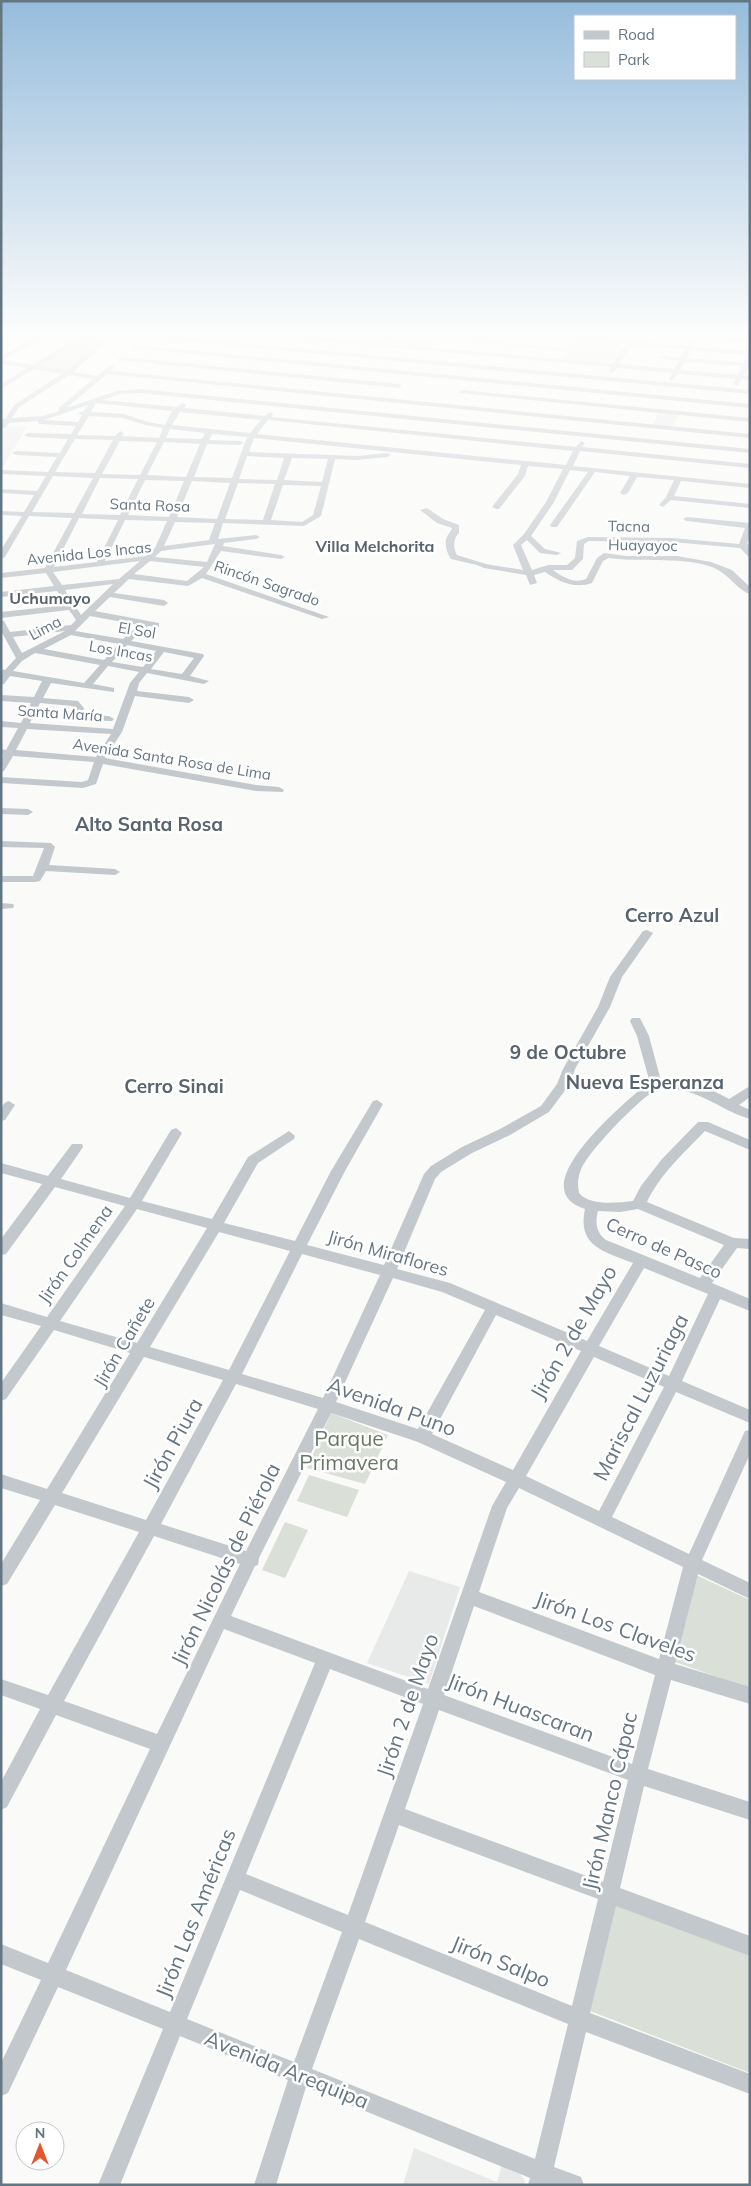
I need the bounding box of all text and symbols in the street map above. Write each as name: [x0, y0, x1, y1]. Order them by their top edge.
legend: [574, 15, 736, 80]
text: Road: [618, 25, 655, 44]
text: Park: [618, 50, 650, 69]
street label: Santa Rosa: [109, 494, 191, 516]
street label: Tacna: [608, 516, 650, 536]
street label: Huayayoc: [608, 535, 678, 555]
district label: Villa Melchorita: [315, 536, 434, 556]
street label: Avenida Los Incas: [26, 537, 152, 569]
street label: Rincón Sagrado: [212, 556, 322, 610]
district label: Uchumayo: [9, 588, 91, 608]
street label: Lima: [26, 612, 64, 644]
street label: El Sol: [117, 617, 157, 643]
street label: Los Incas: [88, 636, 154, 666]
street label: Santa María: [17, 701, 103, 725]
street label: Avenida Santa Rosa de Lima: [72, 734, 272, 784]
district label: Alto Santa Rosa: [75, 812, 223, 836]
district label: Cerro Azul: [625, 903, 719, 927]
district label: 9 de Octubre: [510, 1040, 626, 1064]
district label: Nueva Esperanza: [566, 1070, 724, 1094]
district label: Cerro Sinai: [124, 1074, 224, 1098]
street label: Jirón Colmena: [33, 1200, 117, 1308]
street label: Cerro de Pasco: [602, 1212, 726, 1284]
street label: Jirón Miraflores: [325, 1225, 451, 1281]
street label: Jirón 2 de Mayo: [524, 1260, 622, 1404]
street label: Jirón Cañete: [88, 1293, 160, 1391]
street label: Mariscal Luzuriaga: [587, 1309, 693, 1485]
street label: Avenida Puno: [324, 1371, 460, 1441]
street label: Jirón Piura: [136, 1393, 208, 1493]
park label: Parque Primavera: [299, 1425, 399, 1475]
street label: Jirón Nicolás de Piérola: [165, 1458, 285, 1670]
street label: Jirón Los Claveles: [532, 1585, 700, 1667]
street label: Jirón 2 de Mayo: [370, 1630, 444, 1780]
street label: Jirón Huascaran: [444, 1667, 598, 1747]
street label: Jirón Manco Cápac: [576, 1709, 642, 1893]
street label: Jirón Las Américas: [149, 1825, 241, 2001]
street label: Jirón Salpo: [448, 1929, 554, 1993]
street label: Avenida Arequipa: [201, 2024, 373, 2114]
north arrow: [15, 2121, 65, 2171]
text: N: [35, 2124, 45, 2142]

